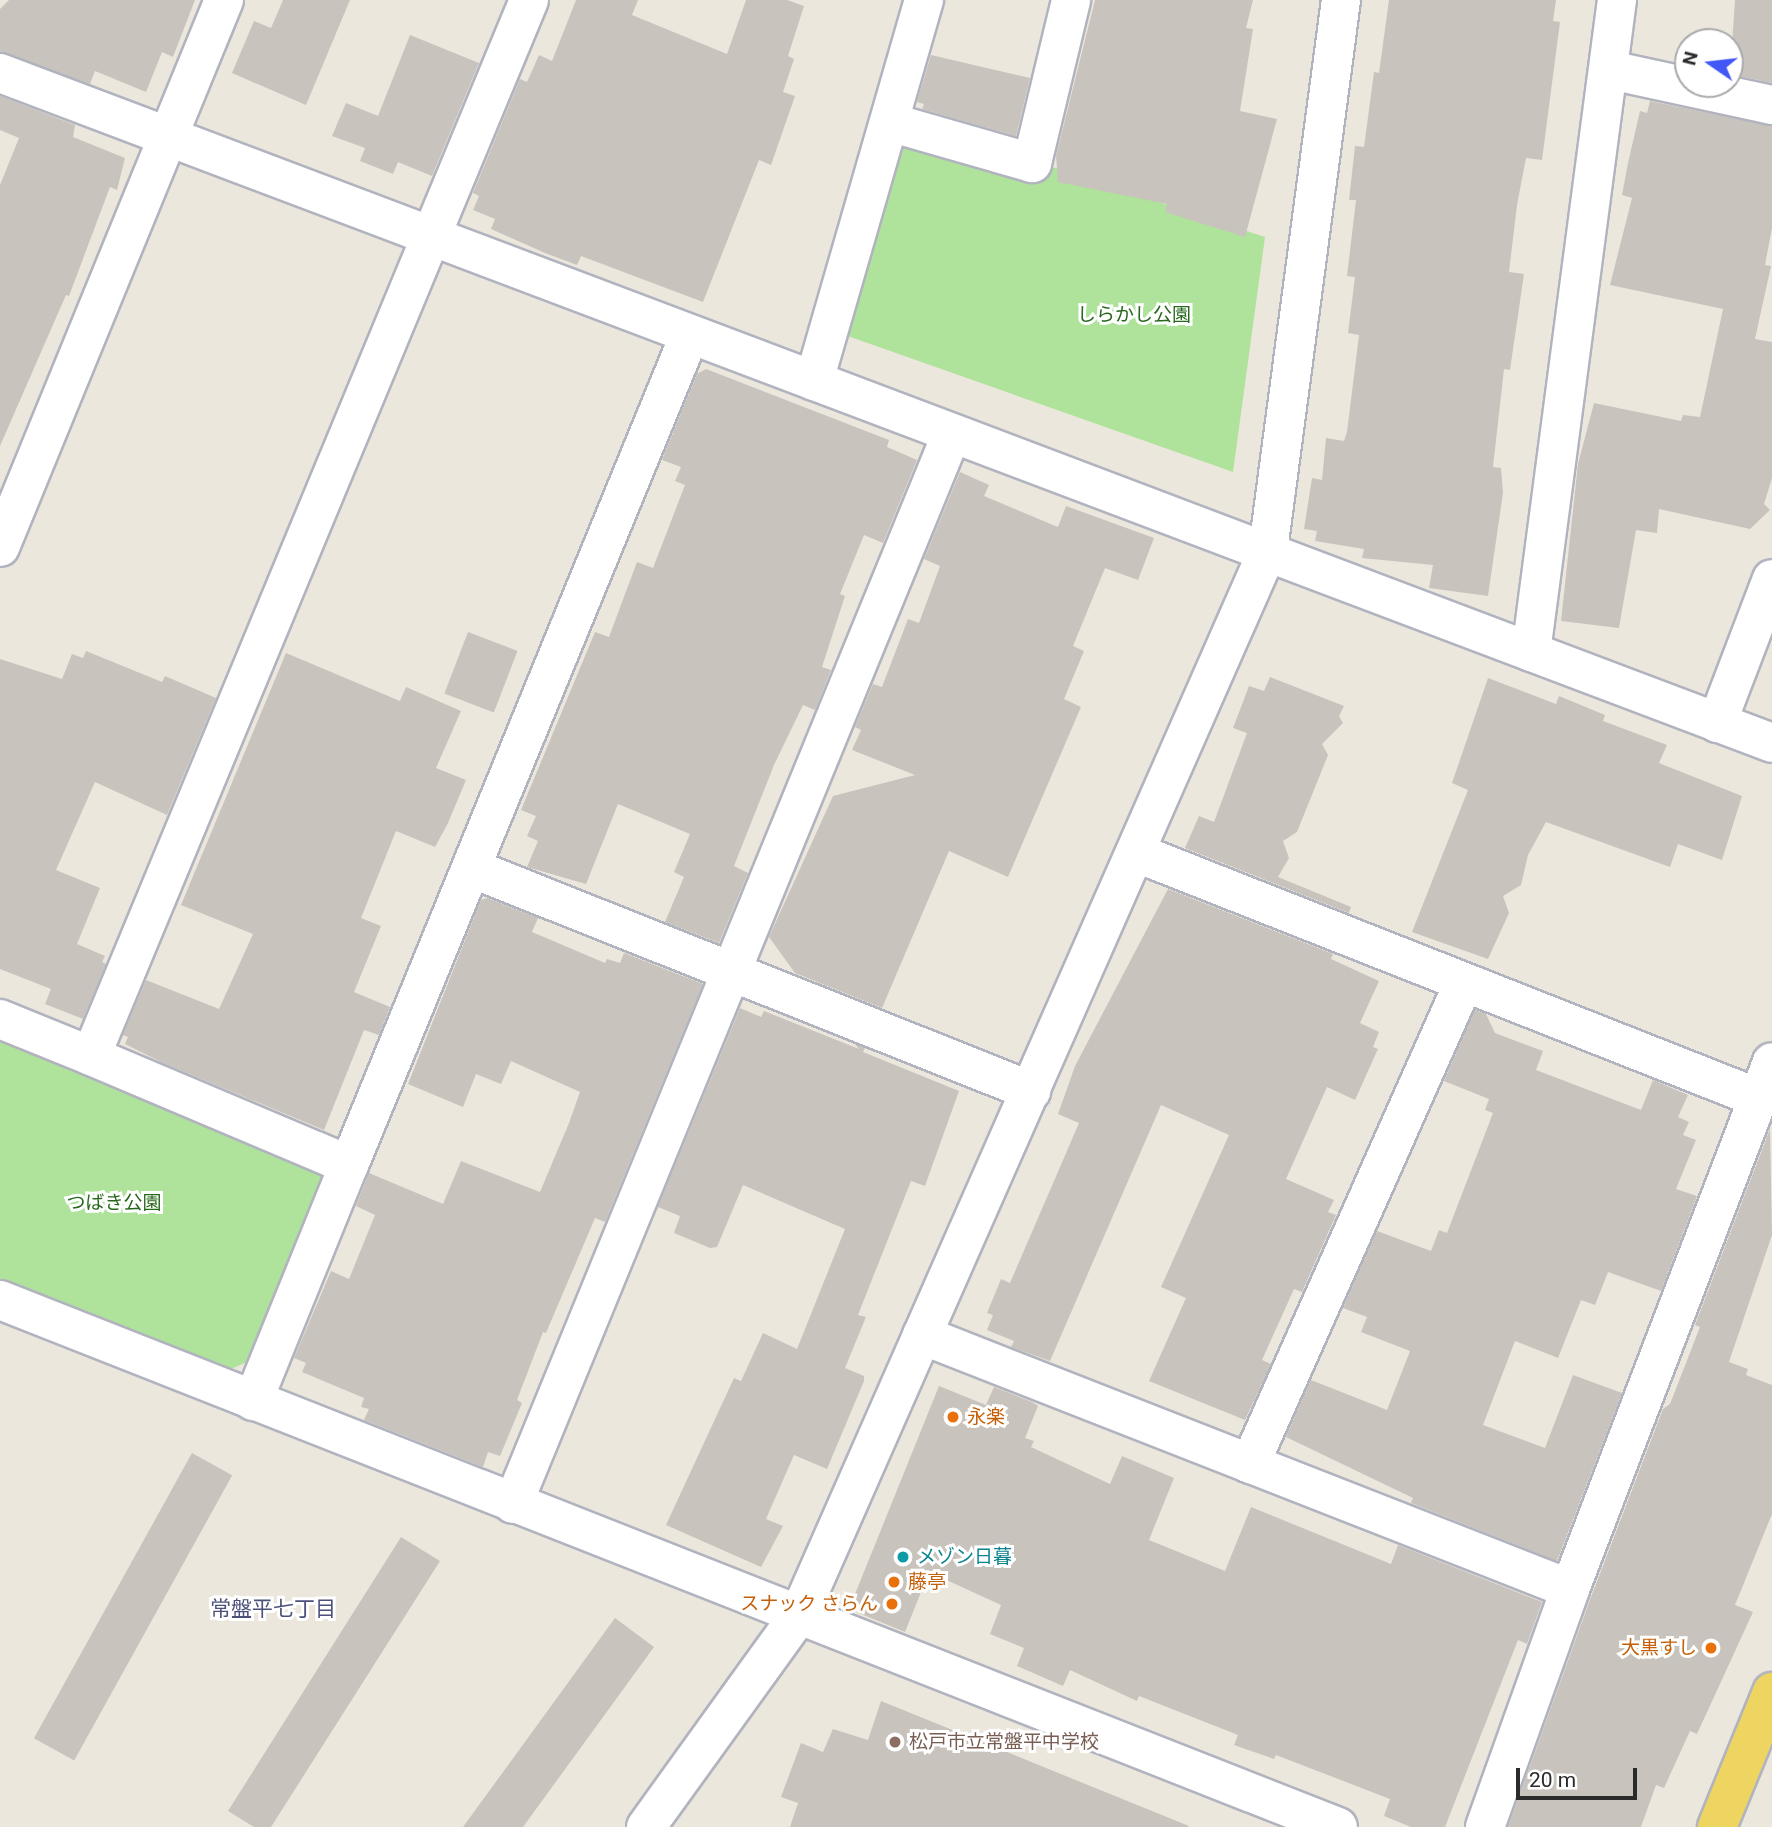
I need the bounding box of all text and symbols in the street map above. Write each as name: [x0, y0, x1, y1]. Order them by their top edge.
north arrow: [1674, 28, 1744, 98]
text: N: [1677, 49, 1703, 68]
park label: しらかし公園: [1077, 304, 1191, 326]
park label: つばき公園: [67, 1192, 161, 1214]
place label: 永楽: [967, 1406, 1005, 1428]
marker: 永楽: [945, 1409, 961, 1425]
place label: メゾン日暮: [917, 1546, 1012, 1568]
marker: メゾン日暮: [895, 1549, 911, 1565]
place label: 藤亭: [908, 1571, 946, 1593]
marker: 藤亭: [886, 1574, 902, 1590]
place label: スナック さらん: [740, 1593, 878, 1615]
district label: 常盤平七丁目: [210, 1596, 336, 1622]
marker: スナック さらん: [884, 1596, 900, 1612]
place label: 大黒すし: [1621, 1637, 1697, 1659]
marker: 大黒すし: [1703, 1640, 1719, 1656]
place label: 松戸市立常盤平中学校: [909, 1731, 1099, 1753]
marker: 松戸市立常盤平中学校: [887, 1734, 903, 1750]
scale bar: [1520, 1754, 1641, 1798]
text: 20 m: [1529, 1768, 1576, 1792]

